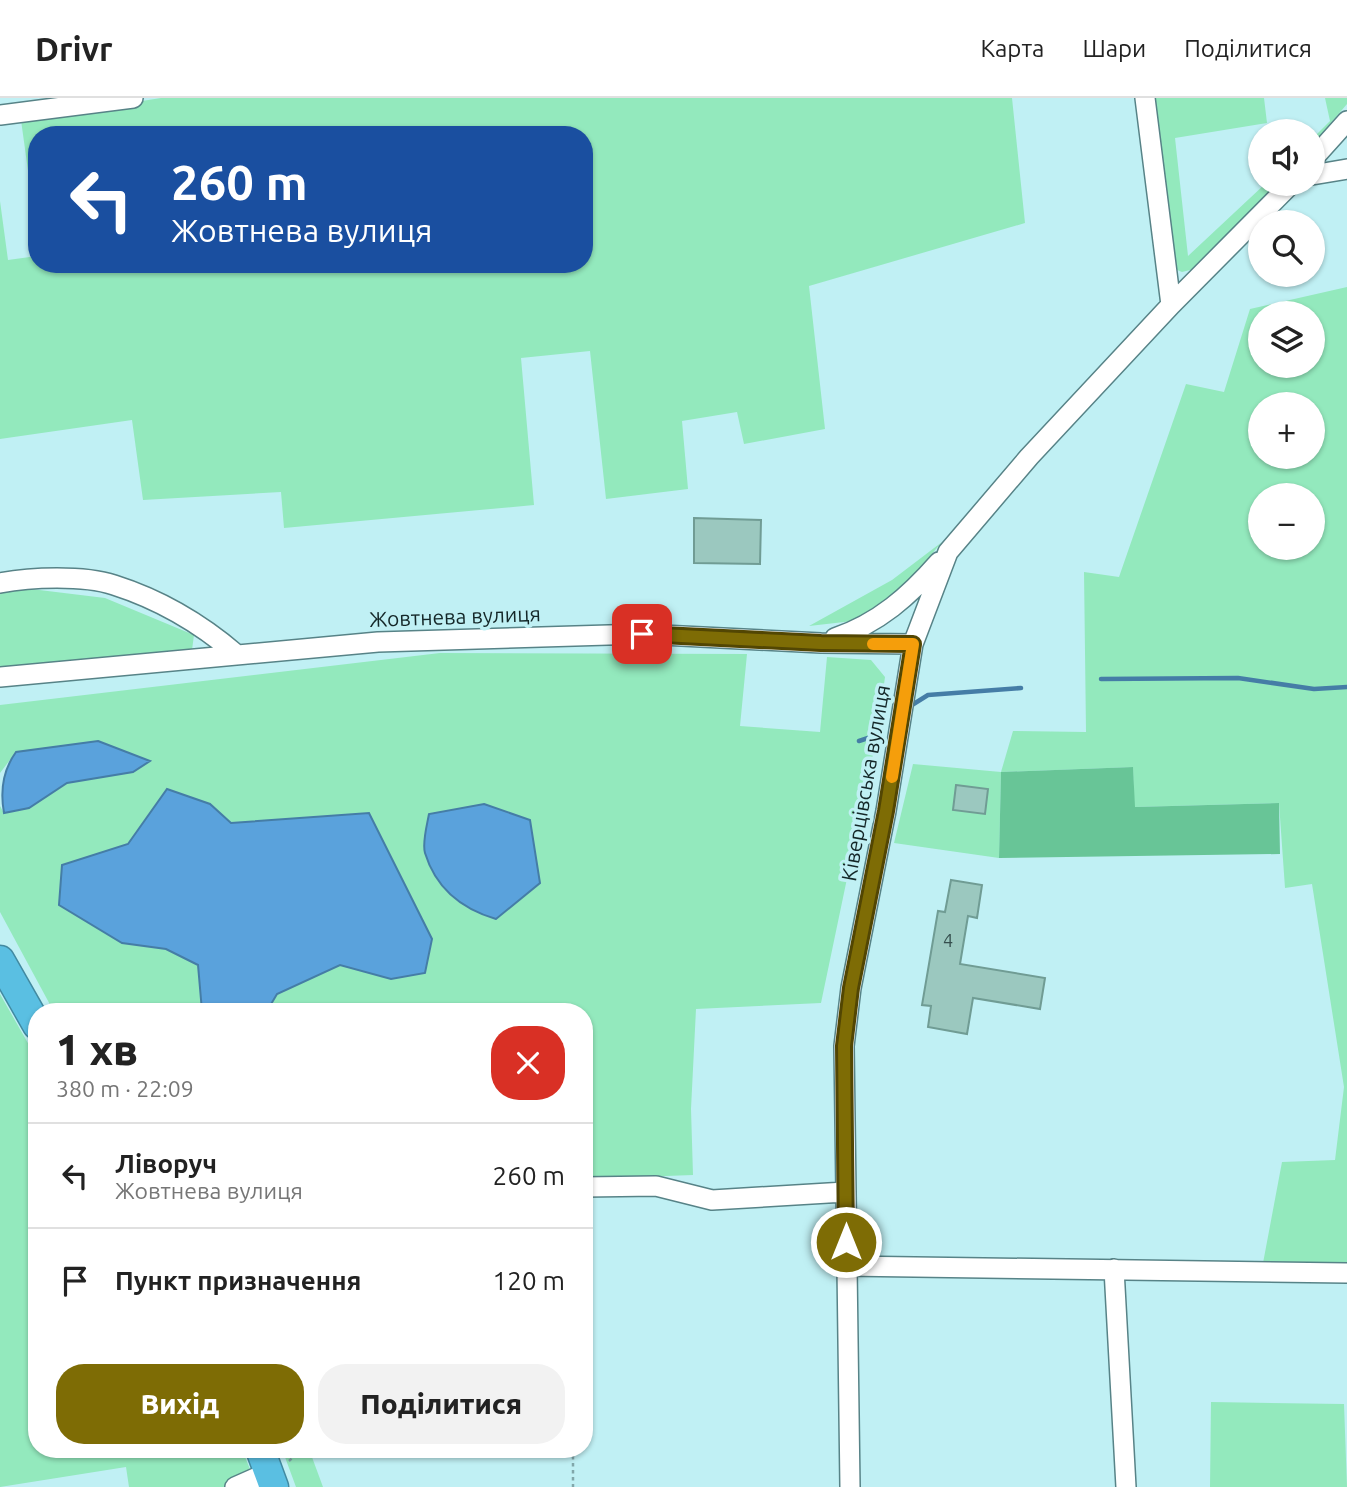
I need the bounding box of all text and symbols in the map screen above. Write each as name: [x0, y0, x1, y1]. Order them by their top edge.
text: Drivr: [35, 30, 113, 67]
text: Карта: [980, 35, 1044, 62]
text: Шари: [1082, 35, 1146, 62]
text: Поділитися: [1184, 35, 1312, 62]
map controls: [1248, 119, 1325, 560]
button: sound: [1248, 119, 1325, 196]
icon: left: [56, 154, 147, 245]
text: 260 m: [171, 154, 308, 209]
button: search: [1248, 210, 1325, 287]
text: Жовтнева вулиця: [171, 212, 432, 248]
button: layers: [1248, 301, 1325, 378]
button: +: [1248, 392, 1325, 469]
button: −: [1248, 483, 1325, 560]
street label: Жовтнева вулиця: [369, 601, 541, 631]
pin: [612, 604, 672, 664]
icon: arrive: [623, 615, 661, 653]
street label: Ківерцівська вулиця: [836, 683, 894, 883]
house number: 4: [943, 930, 953, 950]
text: 1 хв: [56, 1026, 138, 1073]
button: close: [491, 1026, 565, 1100]
text: 380 m · 22:09: [56, 1076, 194, 1101]
text: Ліворуч: [115, 1149, 217, 1178]
icon: left: [56, 1157, 94, 1195]
text: 260 m: [493, 1161, 565, 1190]
text: Жовтнева вулиця: [115, 1178, 303, 1203]
position arrow: [809, 1205, 883, 1279]
icon: arrive: [56, 1262, 94, 1300]
text: Пункт призначення: [115, 1266, 361, 1295]
text: 120 m: [493, 1266, 565, 1295]
button: Вихід: [56, 1364, 304, 1444]
button: Поділитися: [318, 1364, 565, 1444]

